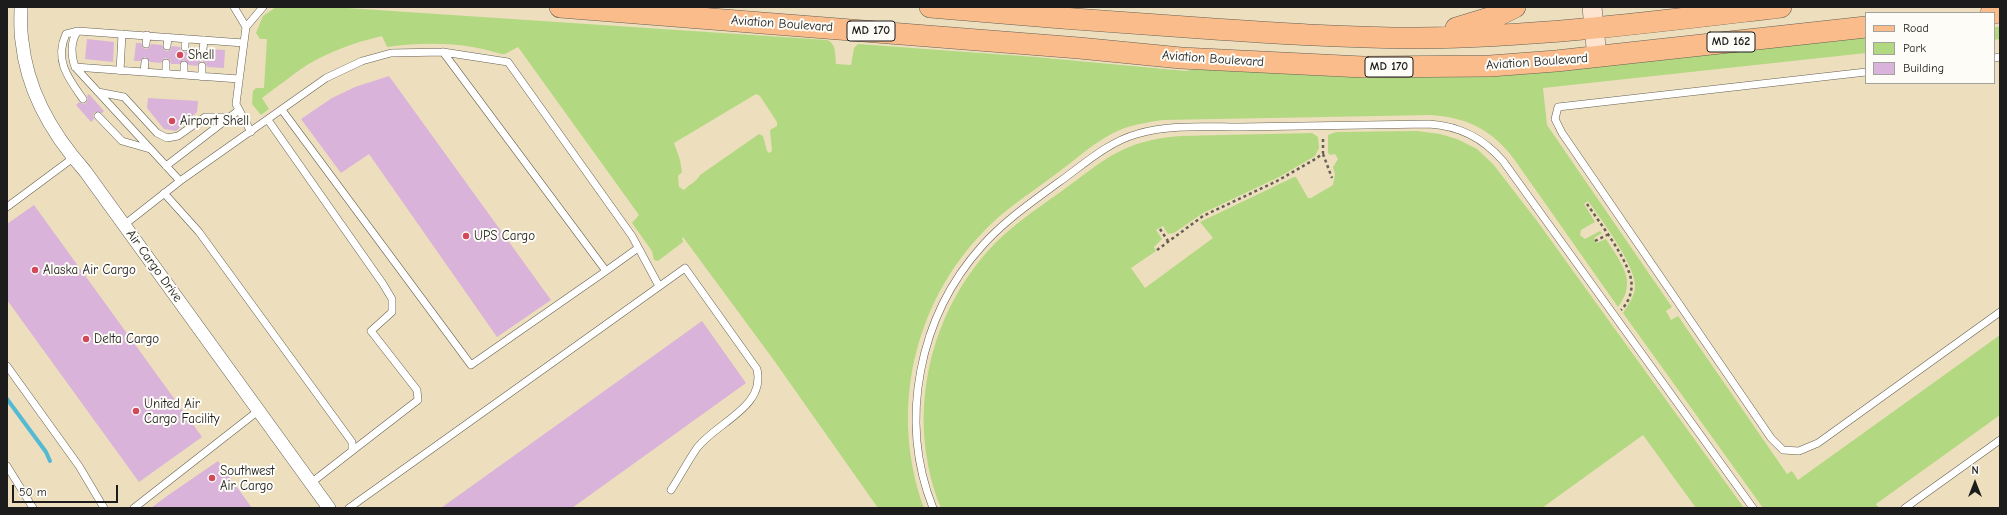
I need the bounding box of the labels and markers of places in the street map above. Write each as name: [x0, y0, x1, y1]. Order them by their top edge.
place label: Shell: [188, 47, 214, 63]
marker: Shell: [175, 50, 185, 60]
place label: Airport Shell: [180, 113, 249, 129]
marker: Airport Shell: [167, 116, 177, 126]
place label: UPS Cargo: [474, 228, 535, 244]
marker: UPS Cargo: [461, 231, 471, 241]
place label: Alaska Air Cargo: [43, 262, 136, 278]
marker: Alaska Air Cargo: [30, 265, 40, 275]
place label: Delta Cargo: [94, 331, 159, 347]
marker: Delta Cargo: [81, 334, 91, 344]
place label: United Air Cargo Facility: [144, 396, 220, 427]
marker: United Air Cargo Facility: [131, 406, 141, 416]
place label: Southwest Air Cargo: [220, 463, 275, 494]
marker: Southwest Air Cargo: [207, 473, 217, 483]

